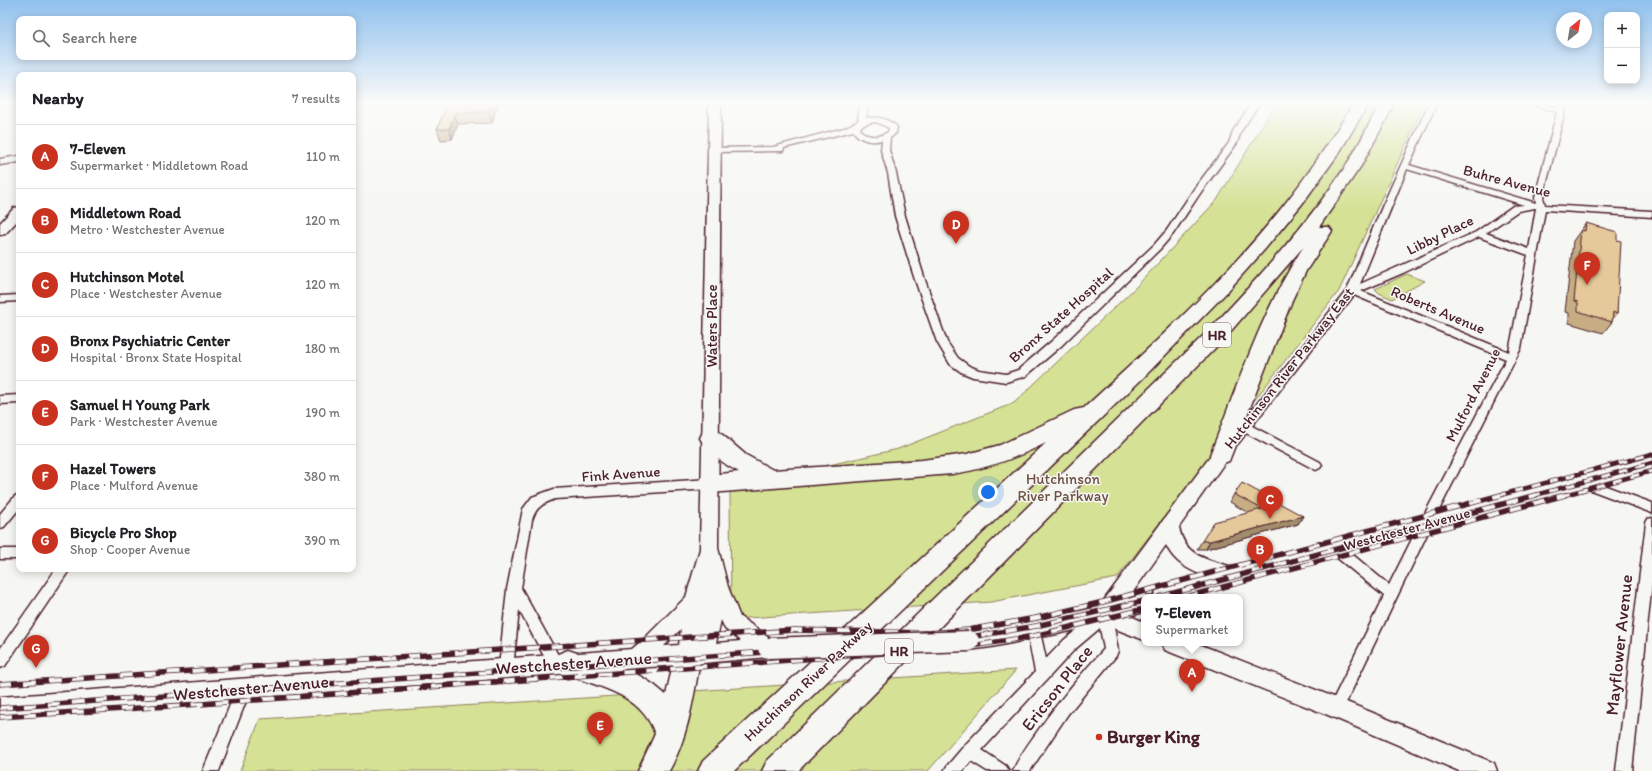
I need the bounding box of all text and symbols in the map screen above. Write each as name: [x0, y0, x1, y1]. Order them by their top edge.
north arrow: [1556, 12, 1592, 48]
map controls: [1604, 12, 1640, 84]
button: +: [1604, 12, 1640, 48]
search box: [16, 16, 356, 60]
icon: search: [30, 27, 52, 49]
text: Search here: [62, 29, 137, 47]
button: −: [1604, 48, 1640, 84]
text: Nearby: [32, 88, 84, 108]
text: 7 results: [292, 91, 340, 106]
text: 7-Eleven: [70, 140, 126, 158]
text: A: [41, 149, 49, 164]
text: 110 m: [306, 149, 340, 164]
text: Supermarket · Middletown Road: [70, 158, 248, 173]
street label: Buhre Avenue: [1461, 161, 1553, 201]
text: Middletown Road: [70, 204, 181, 222]
pin: D: [943, 211, 969, 244]
street label: Libby Place: [1404, 211, 1476, 259]
text: B: [41, 213, 49, 228]
text: 120 m: [305, 213, 340, 228]
text: Metro · Westchester Avenue: [70, 222, 225, 237]
pin: F: [1574, 252, 1600, 285]
street label: Bronx State Hospital: [1005, 263, 1117, 367]
text: Hutchinson Motel: [70, 268, 184, 286]
text: C: [41, 277, 49, 292]
text: 120 m: [305, 277, 340, 292]
street label: Roberts Avenue: [1388, 282, 1488, 338]
street label: Hutchinson River Parkway East: [1220, 283, 1358, 452]
street label: Waters Place: [703, 284, 721, 368]
text: Place · Westchester Avenue: [70, 286, 222, 301]
road number: HR: [1203, 323, 1231, 347]
text: Bronx Psychiatric Center: [70, 332, 230, 350]
text: D: [41, 341, 49, 356]
text: 180 m: [305, 341, 340, 356]
street label: Mulford Avenue: [1442, 345, 1504, 445]
text: Hospital · Bronx State Hospital: [70, 350, 242, 365]
text: Samuel H Young Park: [70, 396, 210, 414]
text: E: [41, 405, 49, 420]
text: 190 m: [305, 405, 340, 420]
text: Park · Westchester Avenue: [70, 414, 218, 429]
text: Hazel Towers: [70, 460, 156, 478]
street label: Fink Avenue: [581, 462, 661, 486]
text: F: [42, 469, 48, 484]
text: 380 m: [304, 469, 340, 484]
park label: Hutchinson River Parkway: [1017, 470, 1109, 505]
text: Place · Mulford Avenue: [70, 478, 198, 493]
your location: [978, 482, 998, 502]
pin: C: [1257, 486, 1283, 519]
street label: Westchester Avenue: [1342, 503, 1472, 555]
text: Bicycle Pro Shop: [70, 524, 177, 542]
text: G: [41, 533, 49, 548]
text: 390 m: [304, 533, 340, 548]
pin: B: [1247, 536, 1273, 569]
text: Shop · Cooper Avenue: [70, 542, 190, 557]
street label: Mayflower Avenue: [1601, 573, 1637, 717]
popup: [1141, 594, 1243, 646]
text: 7-Eleven: [1155, 604, 1211, 622]
street label: Hutchinson River Parkway: [740, 617, 876, 745]
text: Supermarket: [1155, 622, 1229, 637]
pin: G: [23, 635, 49, 668]
road number: HR: [885, 639, 913, 663]
street label: Ericson Place: [1017, 641, 1097, 735]
street label: Westchester Avenue: [495, 647, 653, 679]
pin: A: [1179, 659, 1205, 692]
street label: Westchester Avenue: [172, 670, 330, 706]
pin: E: [587, 712, 613, 745]
place label: Burger King: [1107, 726, 1201, 748]
marker: Burger King: [1094, 732, 1104, 742]

